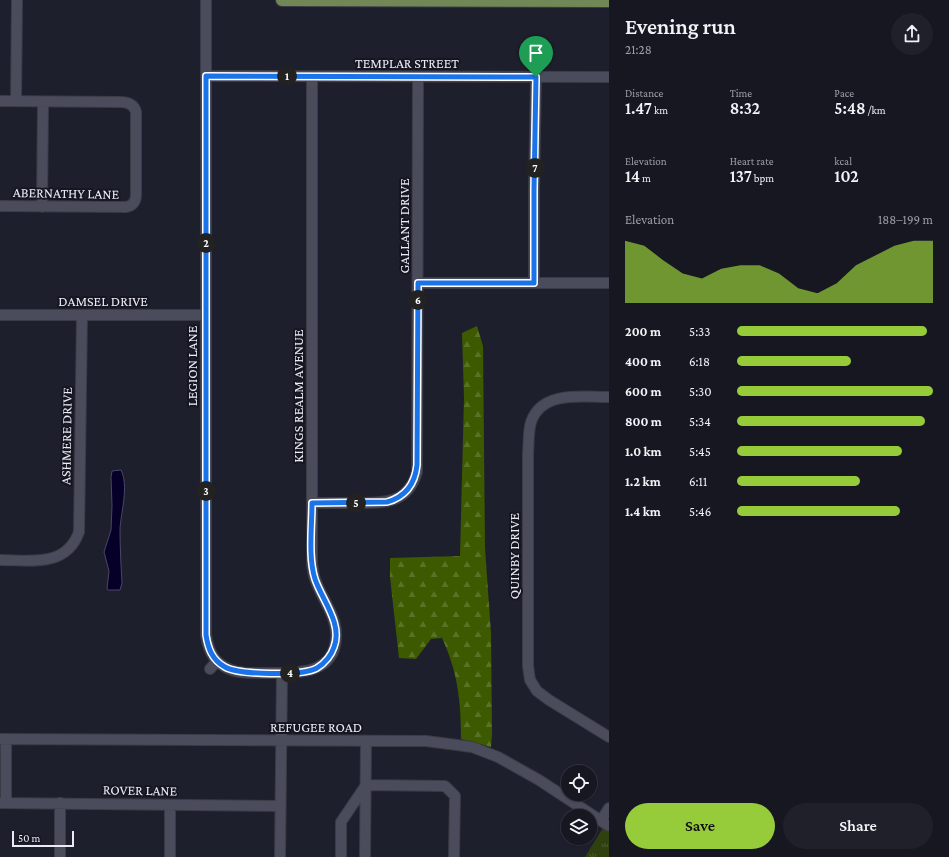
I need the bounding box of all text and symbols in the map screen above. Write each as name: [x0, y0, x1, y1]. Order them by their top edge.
button: share: [891, 13, 933, 55]
text: Evening run: [625, 14, 736, 39]
pin: [519, 36, 553, 77]
icon: arrive: [525, 42, 547, 64]
text: 21:28: [625, 42, 652, 57]
street label: TEMPLAR STREET: [355, 55, 459, 71]
pin: 1: [277, 66, 297, 86]
text: 1: [285, 70, 289, 82]
text: Distance: [625, 87, 663, 99]
text: Time: [730, 87, 752, 99]
text: Pace: [834, 87, 854, 99]
text: 1.47: [625, 99, 652, 118]
text: 8:32: [730, 99, 760, 118]
text: 5:48: [834, 99, 866, 118]
text: km: [652, 104, 668, 116]
text: /km: [866, 104, 886, 116]
text: Elevation: [625, 155, 667, 167]
text: Heart rate: [730, 155, 774, 167]
text: kcal: [834, 155, 852, 167]
pin: 7: [525, 158, 545, 178]
text: 7: [532, 162, 538, 174]
text: 14: [625, 167, 640, 186]
text: 137: [730, 167, 752, 186]
text: 102: [834, 167, 859, 186]
text: m: [640, 172, 651, 184]
text: bpm: [752, 172, 774, 184]
street label: GALLANT DRIVE: [396, 178, 412, 274]
street label: ABERNATHY LANE: [13, 184, 120, 202]
text: Elevation: [625, 212, 674, 227]
text: 188–199 m: [878, 212, 933, 227]
pin: 2: [196, 233, 216, 253]
text: 2: [203, 237, 209, 249]
pin: 6: [408, 290, 428, 310]
street label: DAMSEL DRIVE: [58, 293, 148, 309]
text: 6: [415, 294, 421, 306]
text: 200 m: [625, 324, 661, 339]
text: 5:33: [689, 324, 710, 339]
street label: LEGION LANE: [184, 325, 200, 406]
street label: KINGS REALM AVENUE: [290, 329, 306, 463]
text: 400 m: [625, 354, 661, 369]
text: 6:18: [689, 354, 710, 369]
text: 600 m: [625, 384, 661, 399]
text: 5:30: [689, 384, 712, 399]
street label: ASHMERE DRIVE: [57, 387, 75, 485]
text: 800 m: [625, 414, 662, 429]
text: 5:34: [689, 414, 711, 429]
text: 1.0 km: [625, 444, 662, 459]
text: 5:45: [689, 444, 711, 459]
text: 1.2 km: [625, 474, 661, 489]
text: 6:11: [689, 474, 707, 489]
pin: 3: [196, 481, 216, 501]
text: 3: [203, 485, 209, 497]
pin: 5: [346, 493, 366, 513]
text: 5: [353, 497, 359, 509]
text: 1.4 km: [625, 504, 661, 519]
text: 5:46: [689, 504, 711, 519]
street label: QUINBY DRIVE: [506, 512, 522, 599]
pin: 4: [280, 663, 300, 683]
text: 4: [287, 667, 293, 679]
street label: REFUGEE ROAD: [270, 719, 362, 735]
map controls: [561, 765, 597, 845]
button: locate: [561, 765, 597, 801]
street label: ROVER LANE: [103, 781, 178, 799]
button: Save: [625, 803, 775, 849]
button: Share: [783, 803, 933, 849]
button: layers: [561, 809, 597, 845]
scale bar: [12, 829, 74, 848]
text: 50 m: [18, 832, 40, 844]

